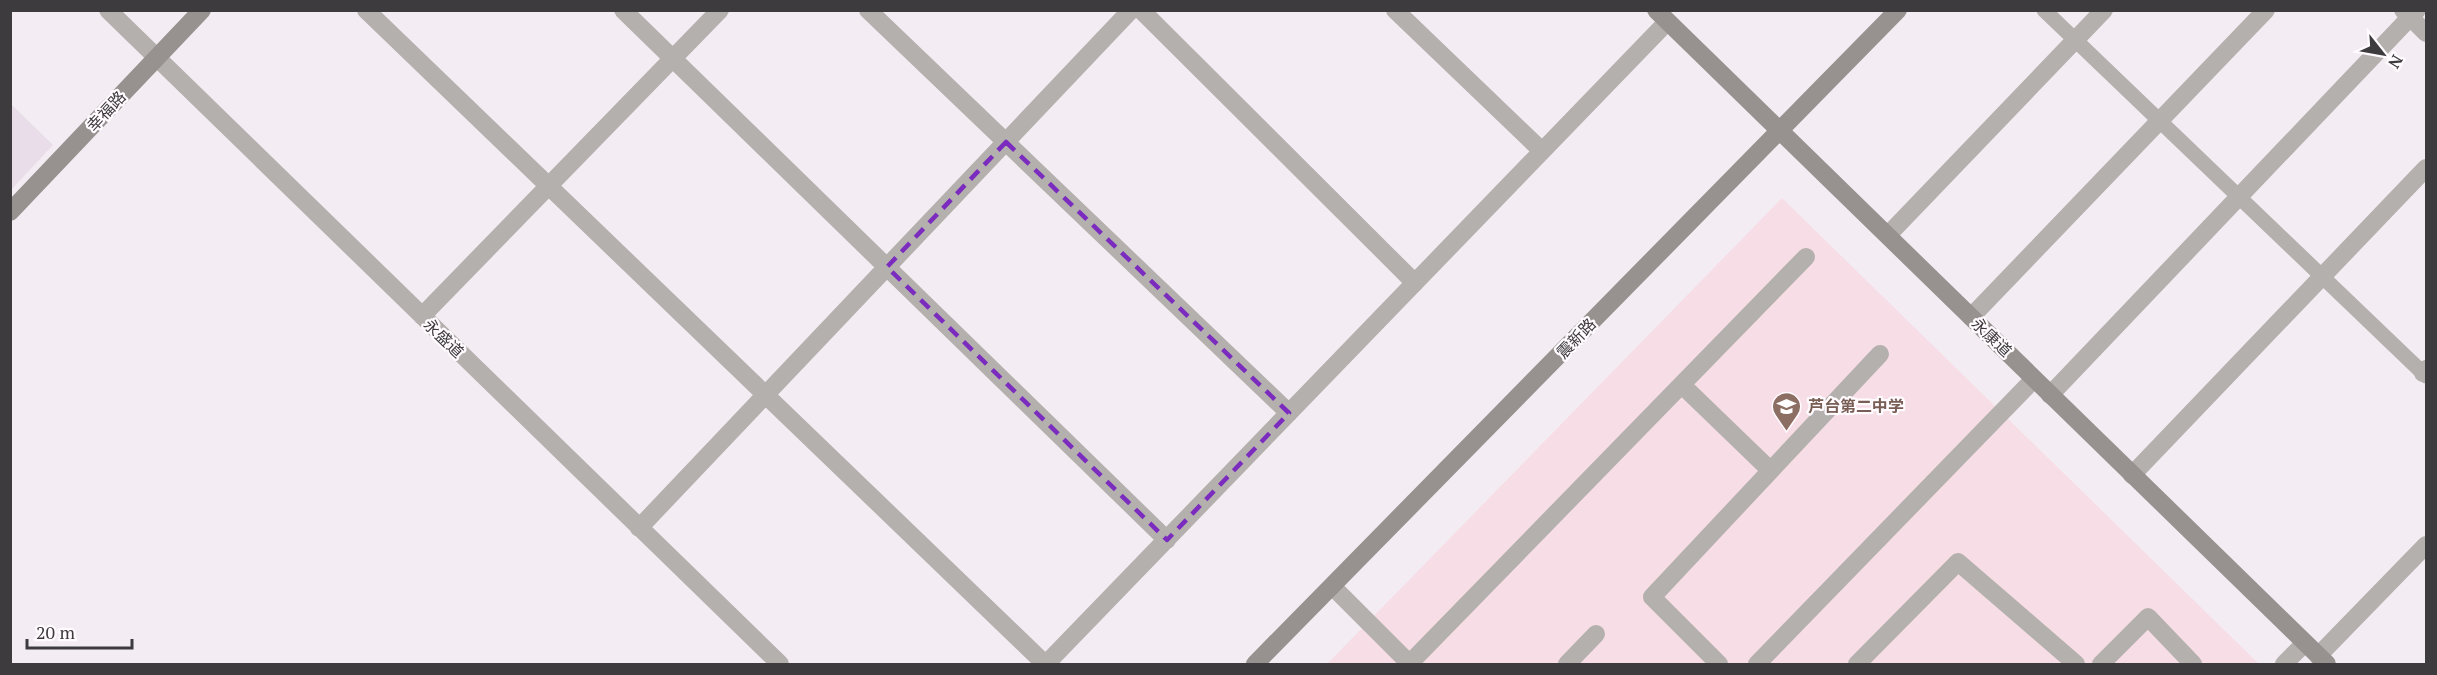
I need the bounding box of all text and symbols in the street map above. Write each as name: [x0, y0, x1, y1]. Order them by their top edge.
north arrow: [2353, 24, 2413, 84]
text: N: [2383, 51, 2408, 73]
street label: 幸福路: [82, 86, 130, 136]
street label: 永康道: [1967, 312, 2017, 362]
street label: 永盛道: [419, 313, 469, 363]
street label: 震新路: [1551, 313, 1601, 363]
school or university icon: 芦台第二中学: [1771, 390, 1803, 432]
place label: 芦台第二中学: [1808, 395, 1904, 417]
scale bar: [27, 612, 132, 650]
text: 20 m: [36, 620, 76, 644]

